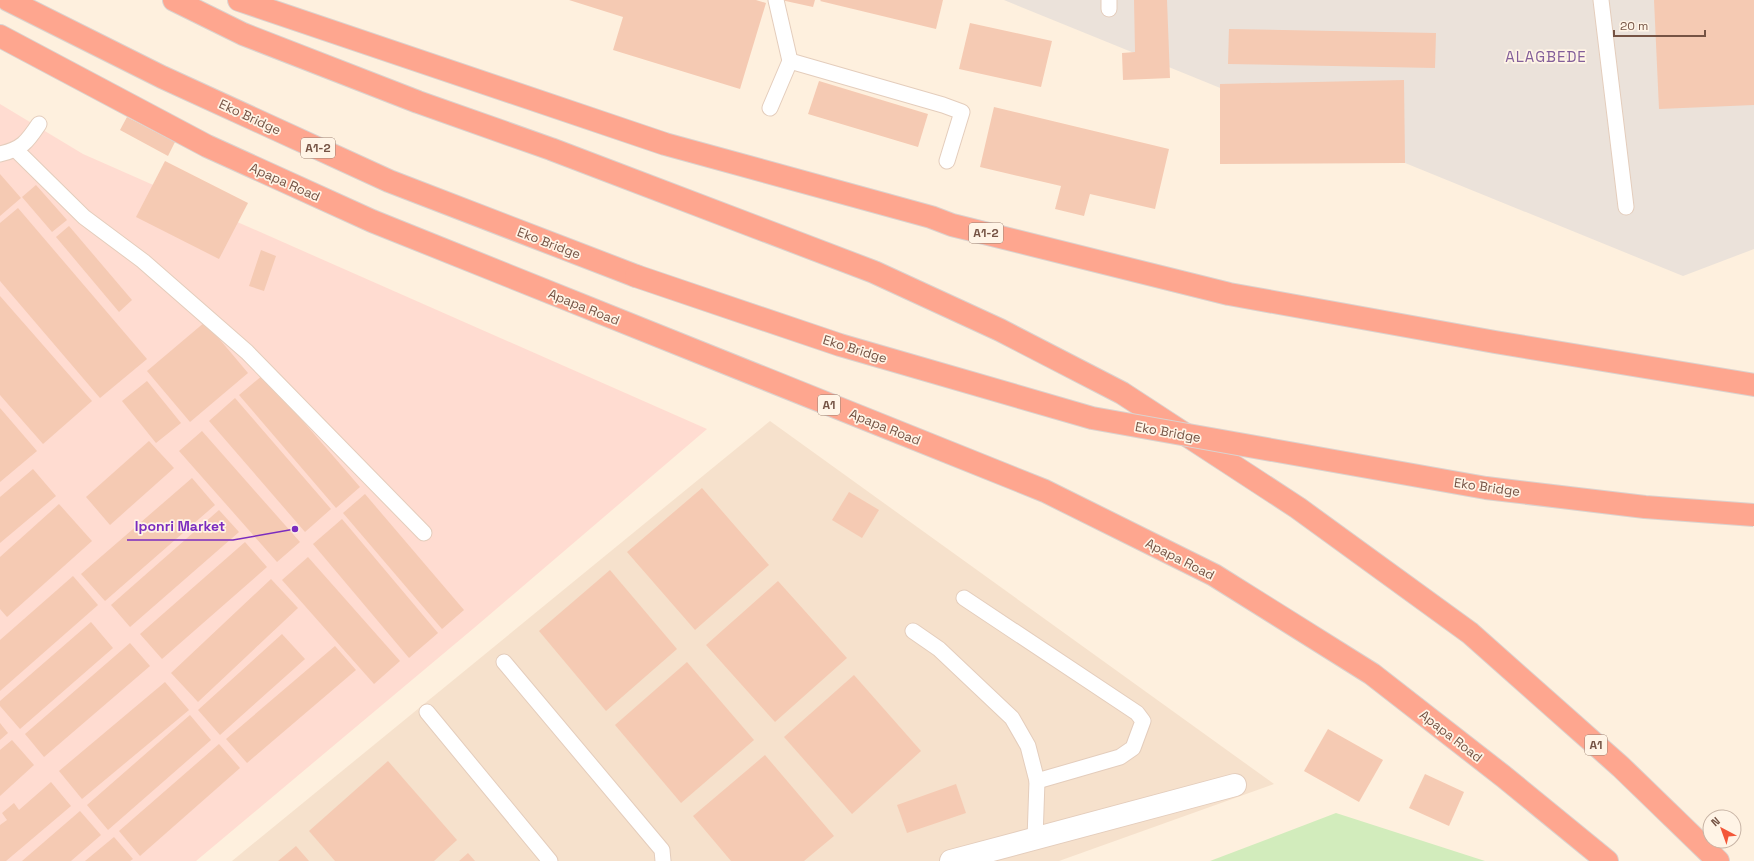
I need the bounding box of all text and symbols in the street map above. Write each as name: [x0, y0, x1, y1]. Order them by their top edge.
scale bar: [1614, 12, 1705, 38]
text: 20 m: [1620, 18, 1648, 34]
district label: ALAGBEDE: [1505, 47, 1587, 66]
street label: Eko Bridge: [216, 95, 284, 139]
road number: A1-2: [301, 138, 335, 158]
street label: Apapa Road: [247, 159, 323, 205]
street label: Eko Bridge: [515, 223, 583, 263]
road number: A1-2: [969, 223, 1003, 243]
street label: Apapa Road: [546, 285, 622, 329]
street label: Eko Bridge: [821, 331, 889, 367]
road number: A1: [818, 395, 840, 415]
street label: Apapa Road: [847, 405, 923, 449]
street label: Eko Bridge: [1134, 418, 1202, 446]
street label: Eko Bridge: [1453, 474, 1521, 500]
callout: Iponri Market: [127, 514, 233, 540]
text: Iponri Market: [135, 517, 225, 535]
street label: Apapa Road: [1143, 534, 1217, 584]
street label: Apapa Road: [1416, 706, 1486, 766]
road number: A1: [1585, 735, 1607, 755]
north arrow: [1702, 809, 1742, 849]
text: N: [1708, 814, 1723, 829]

